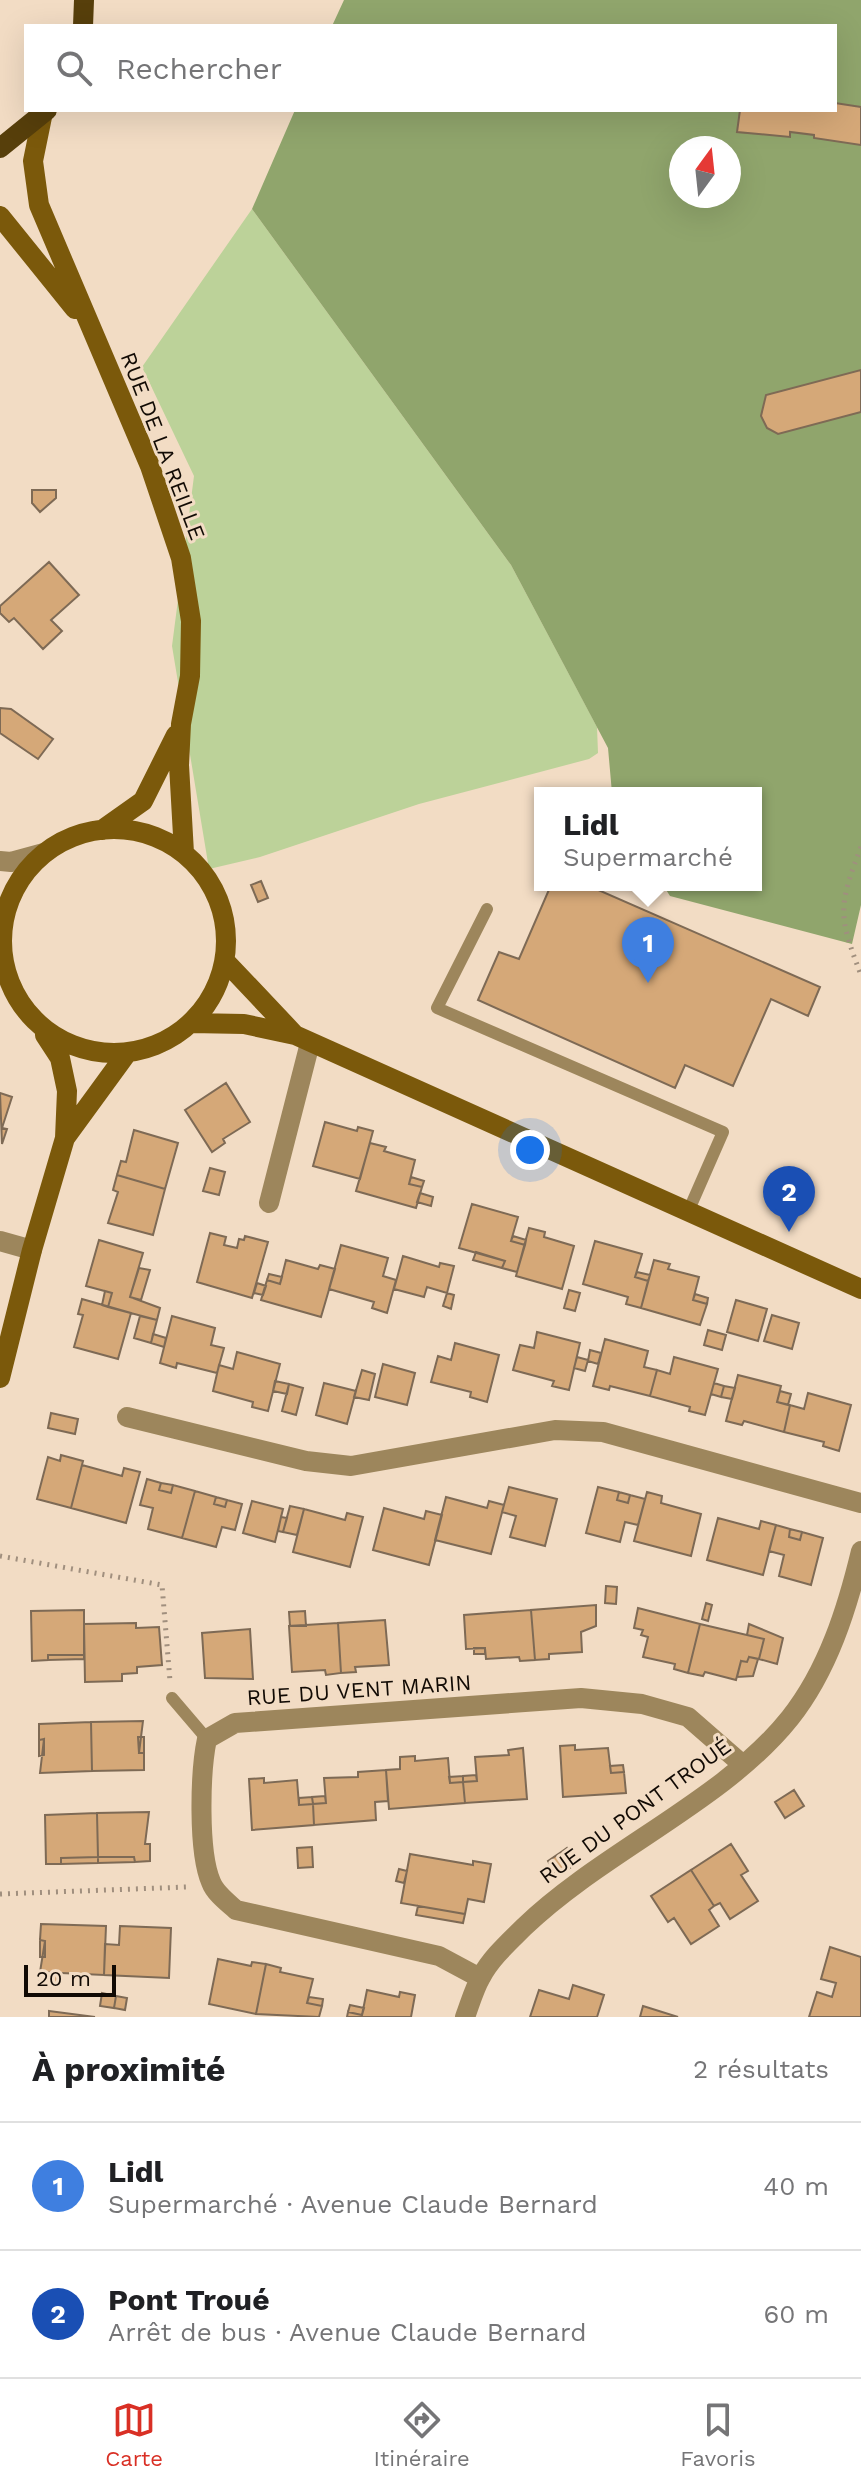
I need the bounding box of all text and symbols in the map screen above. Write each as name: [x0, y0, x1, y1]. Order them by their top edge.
search box: [24, 24, 837, 112]
icon: search: [52, 46, 96, 90]
text: Rechercher: [116, 51, 282, 86]
north arrow: [669, 136, 741, 208]
street label: RUE DE LA REILLE: [116, 349, 210, 543]
popup: [534, 787, 762, 891]
text: Lidl: [563, 807, 619, 842]
text: Supermarché: [563, 842, 733, 872]
pin: 1: [622, 917, 674, 983]
your location: [510, 1130, 550, 1170]
pin: 2: [763, 1166, 815, 1232]
street label: RUE DU VENT MARIN: [246, 1670, 472, 1710]
street label: RUE DU PONT TROUÉ: [535, 1733, 735, 1889]
scale bar: [24, 1961, 116, 1997]
text: 20 m: [36, 1966, 91, 1991]
text: À proximité: [32, 2049, 226, 2089]
text: 2 résultats: [693, 2054, 829, 2084]
text: Lidl: [108, 2154, 163, 2189]
text: 1: [52, 2171, 64, 2201]
text: 40 m: [763, 2171, 829, 2201]
text: Supermarché · Avenue Claude Bernard: [108, 2189, 598, 2219]
text: Pont Troué: [108, 2282, 270, 2317]
text: 2: [50, 2299, 66, 2329]
text: 60 m: [763, 2299, 829, 2329]
text: Arrêt de bus · Avenue Claude Bernard: [108, 2317, 587, 2347]
tab: Carte: [105, 2398, 163, 2471]
tab: Itinéraire: [374, 2398, 470, 2471]
tab: Favoris: [680, 2398, 756, 2471]

